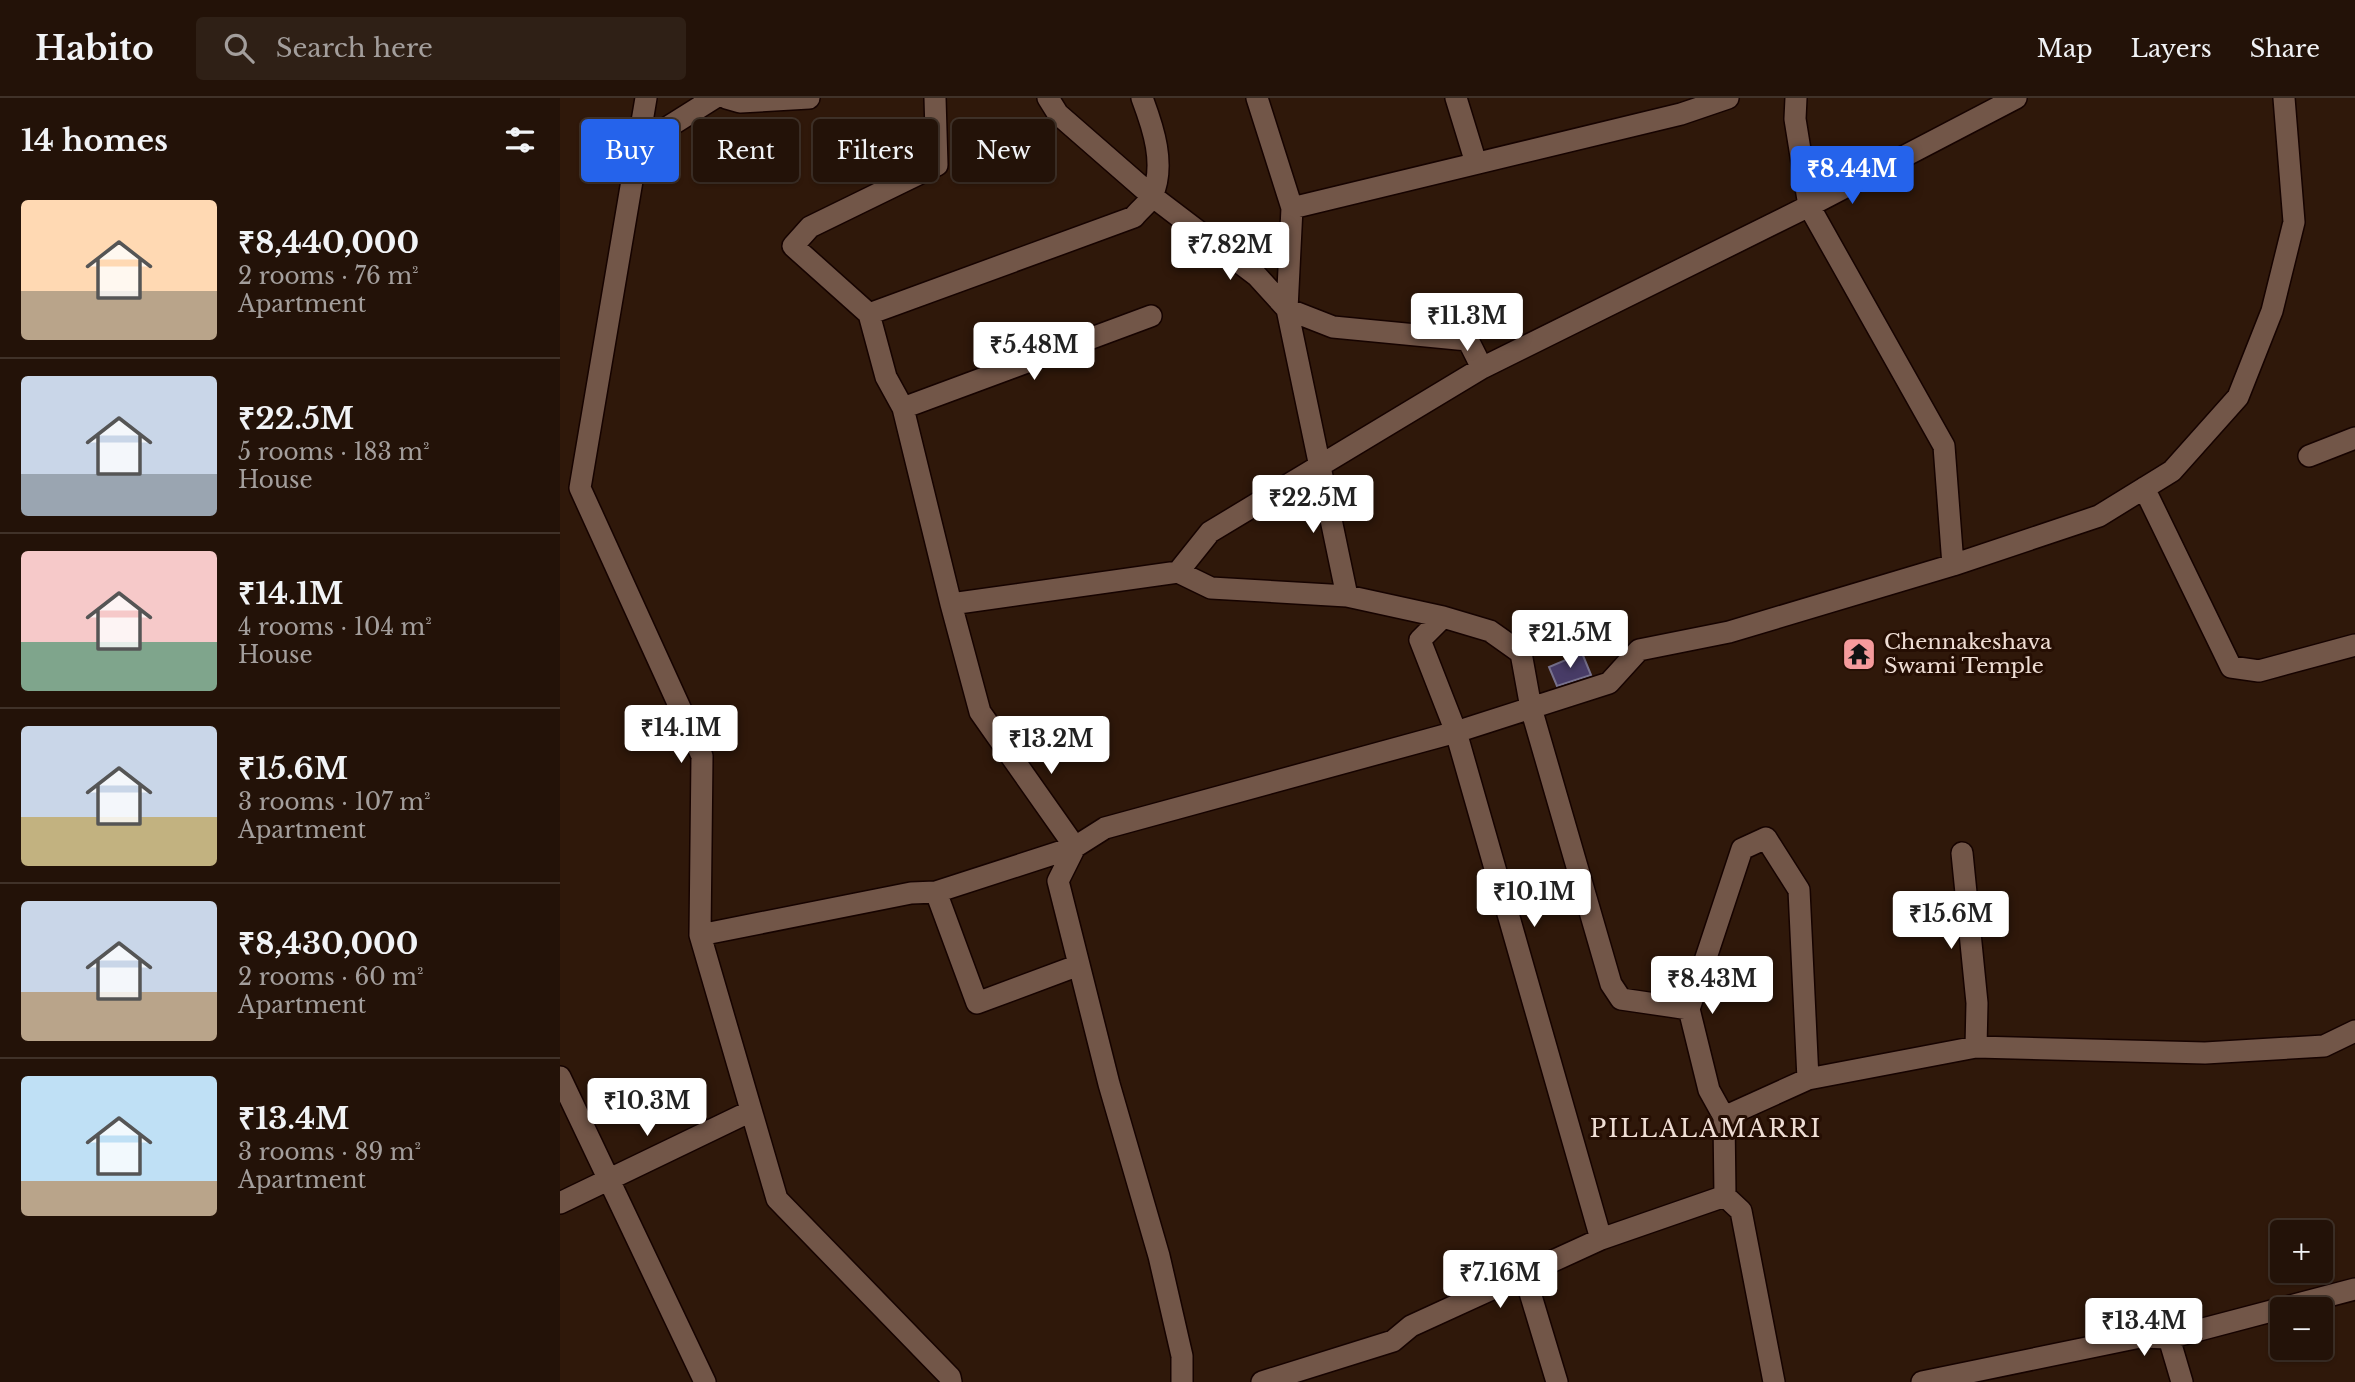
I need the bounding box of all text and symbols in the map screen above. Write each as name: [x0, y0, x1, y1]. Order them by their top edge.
search box: [196, 17, 686, 80]
text: Habito: [35, 28, 154, 69]
icon: search: [220, 29, 258, 67]
text: Search here: [276, 32, 433, 64]
text: Map: [2037, 34, 2093, 63]
text: Layers: [2131, 34, 2212, 63]
text: Share: [2250, 34, 2320, 63]
chip: Buy: [581, 119, 679, 182]
chip: Rent: [693, 119, 799, 182]
chip: Filters: [813, 119, 938, 182]
chip: New: [952, 119, 1055, 182]
icon: filters: [501, 121, 539, 159]
text: 14 homes: [21, 122, 168, 159]
pin: ₹8.44M: [1795, 146, 1909, 206]
text: ₹8.44M: [1807, 155, 1897, 183]
pin: ₹7.82M: [1173, 222, 1287, 282]
text: ₹8,440,000: [238, 224, 419, 261]
icon: home: [77, 228, 161, 312]
text: ₹7.82M: [1187, 231, 1273, 259]
text: 2 rooms · 76 m²: [238, 262, 419, 290]
text: Apartment: [238, 290, 366, 318]
pin: ₹11.3M: [1410, 294, 1524, 353]
text: ₹11.3M: [1427, 302, 1507, 330]
pin: ₹5.48M: [977, 322, 1091, 382]
text: ₹5.48M: [989, 331, 1079, 359]
text: ₹22.5M: [238, 400, 354, 437]
icon: home: [77, 404, 161, 488]
text: 5 rooms · 183 m²: [238, 438, 430, 466]
text: House: [238, 466, 313, 494]
pin: ₹22.5M: [1256, 476, 1370, 535]
text: ₹22.5M: [1268, 484, 1358, 512]
text: ₹14.1M: [238, 575, 343, 612]
icon: home: [77, 579, 161, 663]
pin: ₹21.5M: [1513, 610, 1627, 670]
text: 4 rooms · 104 m²: [238, 613, 432, 641]
text: ₹21.5M: [1528, 619, 1612, 647]
place label: Chennakeshava Swami Temple: [1884, 629, 2052, 679]
temple icon: Chennakeshava Swami Temple: [1840, 635, 1878, 673]
text: House: [238, 641, 313, 669]
pin: ₹14.1M: [624, 706, 738, 765]
text: ₹14.1M: [641, 714, 721, 742]
pin: ₹13.2M: [994, 716, 1108, 776]
text: ₹13.2M: [1008, 725, 1094, 753]
text: ₹15.6M: [238, 750, 348, 787]
icon: home: [77, 754, 161, 838]
text: 3 rooms · 107 m²: [238, 788, 431, 816]
text: Apartment: [238, 816, 366, 844]
pin: ₹10.1M: [1477, 870, 1591, 929]
text: ₹10.1M: [1493, 878, 1575, 906]
pin: ₹15.6M: [1894, 892, 2008, 951]
text: ₹15.6M: [1909, 900, 1993, 928]
text: ₹8,430,000: [238, 925, 418, 962]
icon: home: [77, 929, 161, 1013]
pin: ₹8.43M: [1655, 956, 1769, 1016]
text: 2 rooms · 60 m²: [238, 963, 424, 991]
text: ₹8.43M: [1667, 965, 1757, 993]
text: Apartment: [238, 991, 366, 1019]
pin: ₹10.3M: [590, 1079, 704, 1138]
text: ₹10.3M: [603, 1087, 691, 1115]
text: ₹13.4M: [238, 1100, 349, 1137]
icon: home: [77, 1104, 161, 1188]
district label: PILLALAMARRI: [1590, 1114, 1822, 1143]
text: 3 rooms · 89 m²: [238, 1138, 421, 1166]
text: Apartment: [238, 1166, 366, 1194]
map controls: [2270, 1220, 2333, 1360]
button: +: [2270, 1220, 2333, 1283]
pin: ₹7.16M: [1443, 1250, 1557, 1310]
text: ₹7.16M: [1459, 1259, 1541, 1287]
button: −: [2270, 1297, 2333, 1360]
pin: ₹13.4M: [2087, 1298, 2201, 1358]
text: ₹13.4M: [2101, 1307, 2187, 1335]

